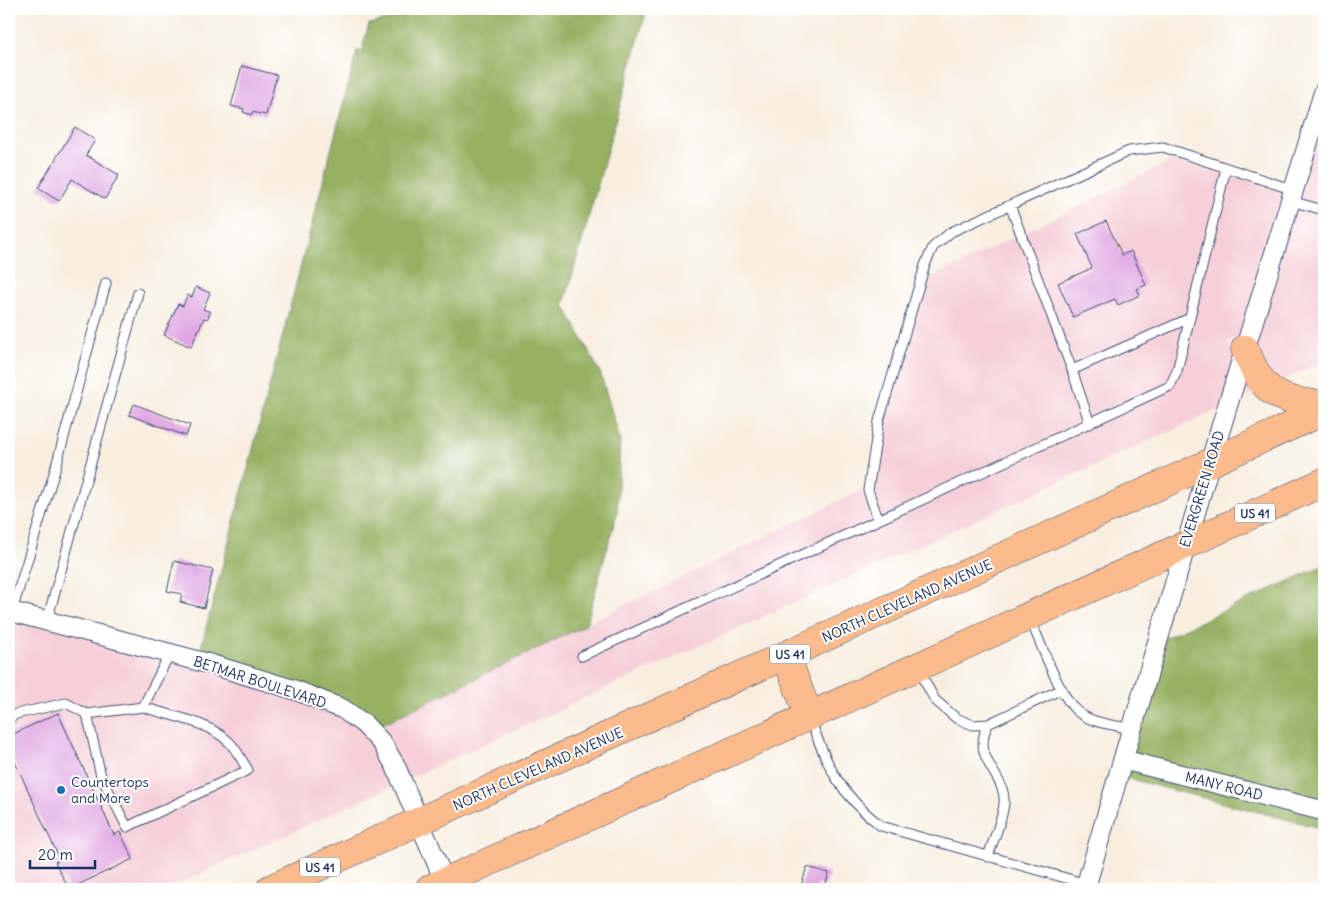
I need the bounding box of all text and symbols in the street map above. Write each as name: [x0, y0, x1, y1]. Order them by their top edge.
street label: EVERGREEN ROAD: [1176, 428, 1228, 550]
road number: US 41: [1235, 503, 1275, 522]
street label: NORTH CLEVELAND AVENUE: [819, 555, 995, 647]
road number: US 41: [770, 644, 810, 664]
street label: BETMAR BOULEVARD: [191, 652, 329, 712]
street label: NORTH CLEVELAND AVENUE: [450, 723, 626, 815]
street label: MANY ROAD: [1183, 768, 1265, 804]
place label: Countertops and More: [71, 773, 149, 807]
marker: Countertops and More: [55, 784, 67, 796]
scale bar: [30, 838, 95, 870]
text: 20 m: [38, 845, 73, 864]
road number: US 41: [300, 858, 340, 876]

